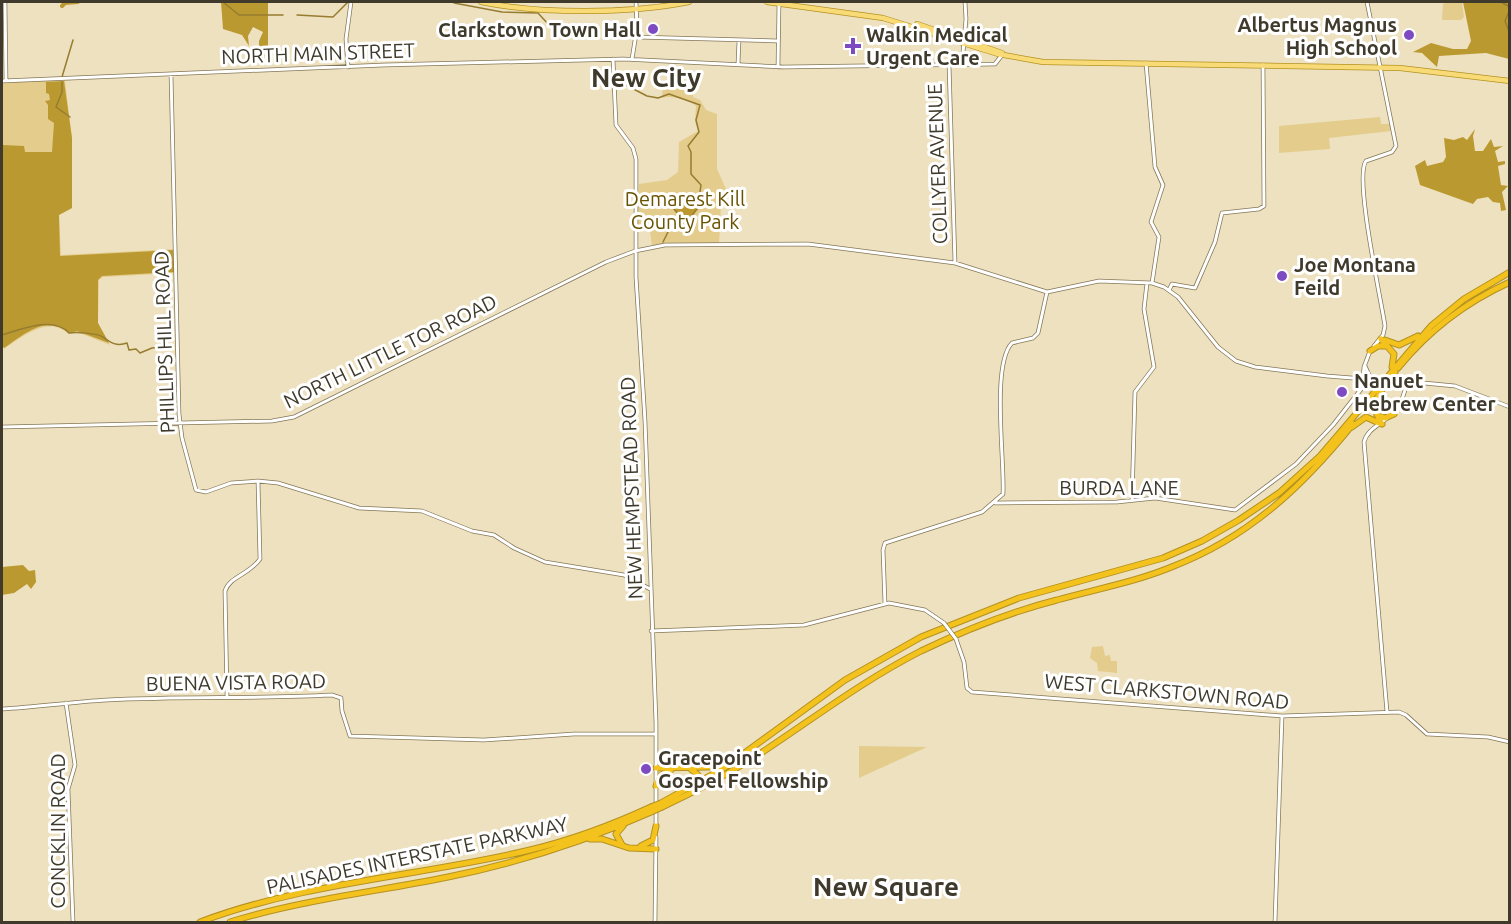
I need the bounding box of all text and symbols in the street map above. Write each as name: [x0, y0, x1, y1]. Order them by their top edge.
place label: Albertus Magnus High School: [1237, 13, 1397, 59]
place label: Clarkstown Town Hall: [438, 18, 641, 41]
marker: Clarkstown Town Hall: [646, 22, 660, 36]
place label: Walkin Medical Urgent Care: [866, 23, 1008, 69]
marker: Albertus Magnus High School: [1402, 28, 1416, 42]
marker: Walkin Medical Urgent Care: [844, 37, 862, 55]
street label: NORTH MAIN STREET: [221, 38, 415, 68]
district label: New City: [591, 63, 701, 92]
street label: COLLYER AVENUE: [923, 83, 951, 245]
park label: Demarest Kill County Park: [625, 187, 745, 233]
street label: PHILLIPS HILL ROAD: [149, 250, 179, 434]
place label: Joe Montana Feild: [1294, 253, 1416, 299]
marker: Joe Montana Feild: [1275, 269, 1289, 283]
street label: NORTH LITTLE TOR ROAD: [280, 289, 500, 413]
place label: Nanuet Hebrew Center: [1354, 369, 1497, 415]
street label: NEW HEMPSTEAD ROAD: [616, 376, 646, 600]
marker: Nanuet Hebrew Center: [1335, 385, 1349, 399]
street label: BURDA LANE: [1059, 476, 1179, 499]
street label: BUENA VISTA ROAD: [146, 669, 326, 695]
street label: WEST CLARKSTOWN ROAD: [1044, 669, 1290, 713]
place label: Gracepoint Gospel Fellowship: [658, 746, 829, 792]
street label: CONCKLIN ROAD: [46, 753, 69, 909]
marker: Gracepoint Gospel Fellowship: [639, 762, 653, 776]
street label: PALISADES INTERSTATE PARKWAY: [264, 812, 570, 898]
district label: New Square: [813, 872, 959, 901]

